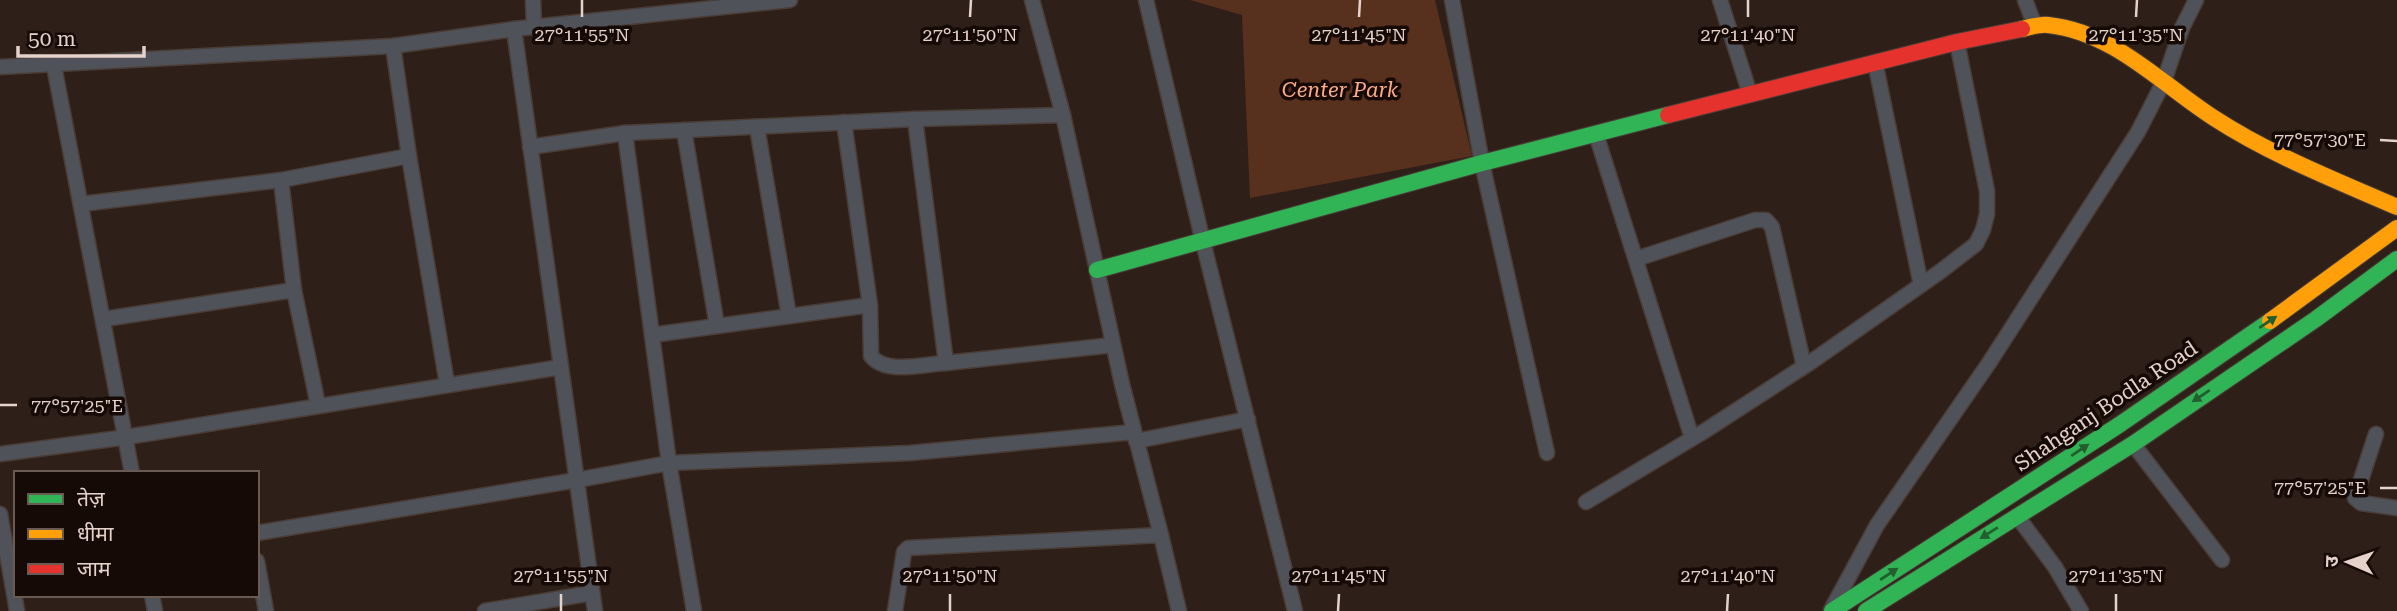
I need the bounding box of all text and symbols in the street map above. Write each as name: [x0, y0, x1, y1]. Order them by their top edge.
scale bar: [18, 14, 144, 58]
text: 27°11'55"N: [535, 24, 629, 45]
text: 27°11'50"N: [923, 24, 1017, 45]
text: 27°11'45"N: [1312, 24, 1406, 45]
text: 27°11'40"N: [1701, 24, 1795, 45]
text: 27°11'35"N: [2089, 24, 2183, 45]
text: 50 m: [28, 27, 76, 51]
park label: Center Park: [1282, 78, 1399, 102]
text: 77°57'30"E: [2274, 129, 2366, 150]
one-way arrow: [2259, 315, 2277, 329]
street label: Shahganj Bodla Road: [2010, 336, 2202, 476]
one-way arrow: [2191, 389, 2210, 402]
text: 77°57'25"E: [31, 395, 123, 416]
one-way arrow: [2070, 443, 2089, 456]
legend: [14, 471, 259, 597]
text: 77°57'25"E: [2274, 477, 2366, 498]
text: तेज़: [77, 487, 105, 511]
text: धीमा: [77, 522, 114, 546]
one-way arrow: [1980, 527, 1999, 540]
north arrow: [2313, 527, 2383, 597]
text: उ: [2320, 555, 2343, 567]
text: जाम: [77, 557, 111, 581]
text: 27°11'55"N: [514, 565, 608, 586]
text: 27°11'50"N: [903, 565, 997, 586]
text: 27°11'45"N: [1292, 565, 1386, 586]
text: 27°11'40"N: [1681, 565, 1775, 586]
text: 27°11'35"N: [2069, 565, 2163, 586]
one-way arrow: [1880, 568, 1899, 581]

